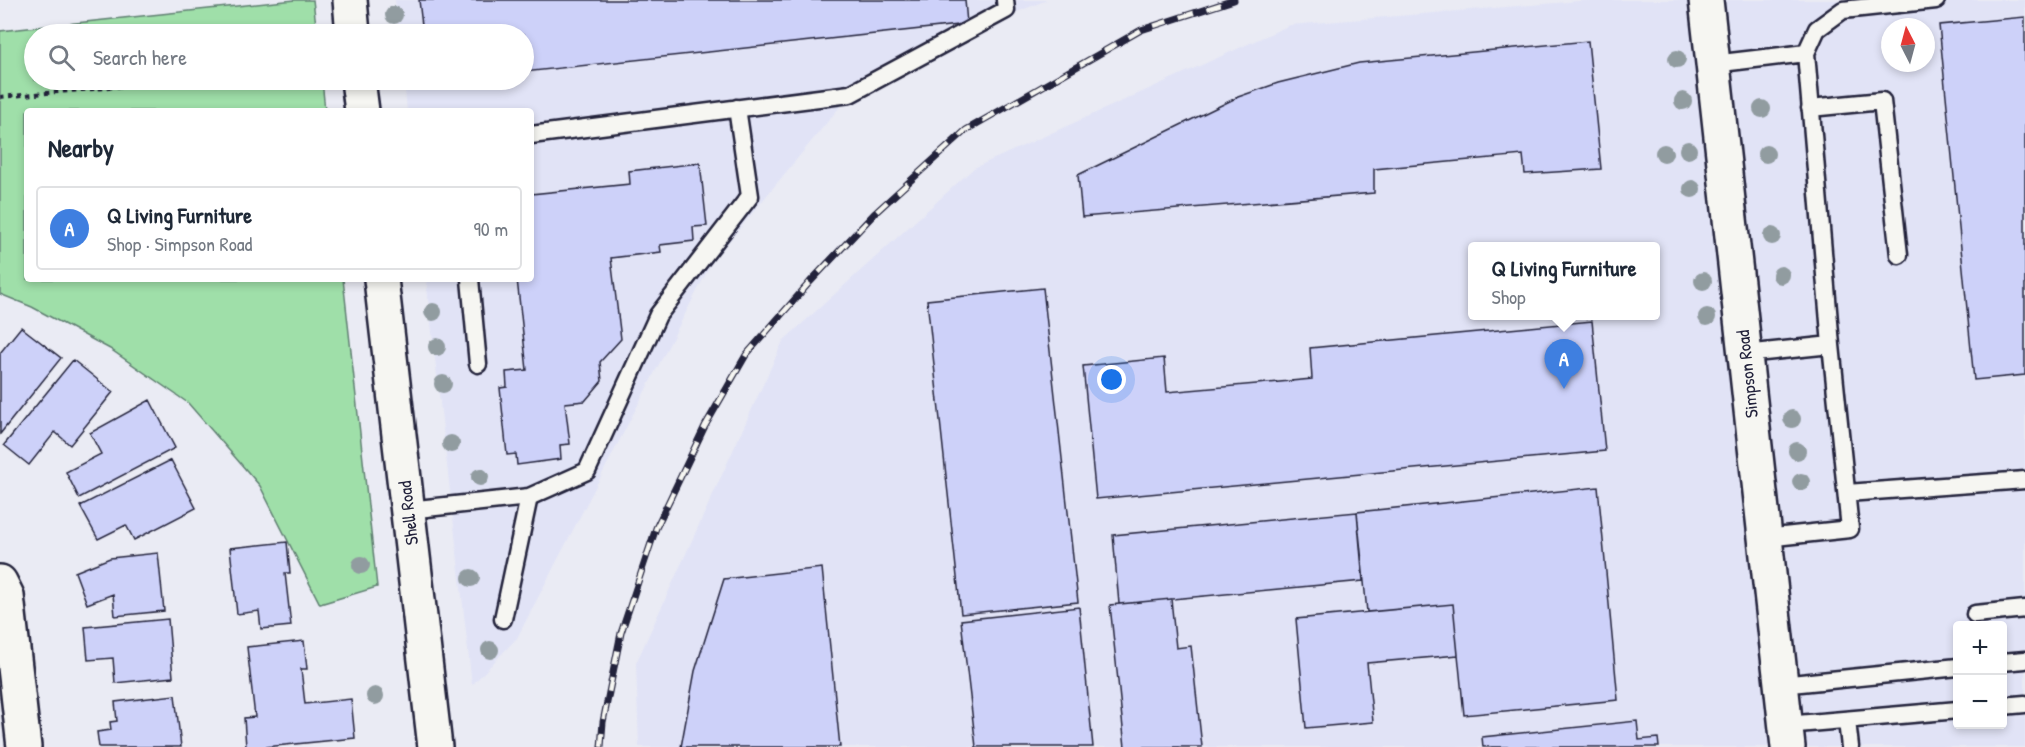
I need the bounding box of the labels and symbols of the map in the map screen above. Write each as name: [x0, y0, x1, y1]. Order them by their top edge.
north arrow: [1881, 18, 1935, 72]
street label: Simpson Road: [1730, 329, 1764, 419]
pin: A: [1544, 340, 1584, 389]
your location: [1097, 365, 1126, 394]
street label: Shell Road: [392, 480, 424, 546]

